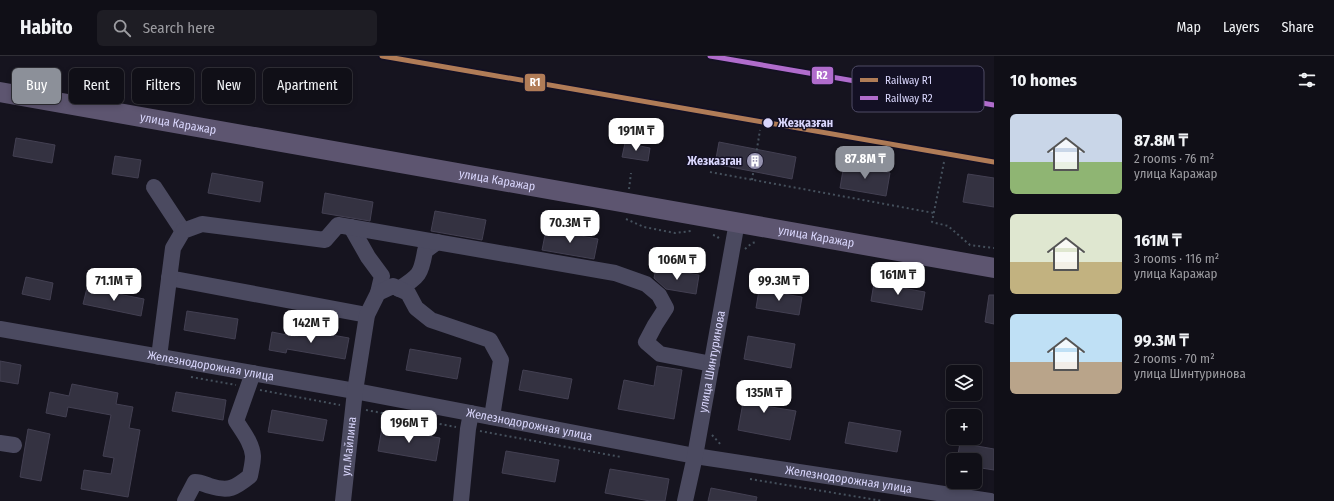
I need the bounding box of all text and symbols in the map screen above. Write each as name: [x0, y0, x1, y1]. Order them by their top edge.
search box: [97, 10, 377, 46]
text: Habito: [20, 16, 73, 39]
icon: search: [111, 17, 133, 39]
text: Search here: [143, 19, 215, 37]
text: Map: [1177, 19, 1201, 36]
text: Layers: [1223, 19, 1259, 36]
text: Share: [1281, 19, 1314, 36]
line badge: R2: [811, 66, 834, 85]
legend: [852, 66, 984, 112]
chip: Buy: [12, 68, 61, 104]
chip: Rent: [69, 68, 124, 104]
chip: Filters: [132, 68, 194, 104]
chip: New: [202, 68, 255, 104]
chip: Apartment: [263, 68, 352, 104]
text: R2: [816, 69, 828, 82]
icon: filters: [1296, 69, 1318, 91]
text: 10 homes: [1010, 70, 1077, 91]
line badge: R1: [524, 73, 546, 92]
text: Railway R1: [885, 74, 932, 87]
text: R1: [530, 76, 540, 89]
text: Railway R2: [885, 92, 933, 105]
street label: улица Каражар: [139, 110, 217, 137]
marker: Жезқазған: [761, 116, 775, 130]
place label: Жезқазған: [777, 116, 833, 130]
pin: 191M ₸: [603, 118, 669, 152]
text: 191M ₸: [618, 123, 654, 138]
icon: home: [1042, 130, 1090, 178]
text: 87.8M ₸: [1134, 130, 1188, 151]
pin: 87.8M ₸: [828, 146, 902, 180]
building icon: Жезказган: [745, 151, 765, 171]
text: 87.8M ₸: [844, 151, 886, 166]
text: 2 rooms · 76 m²: [1134, 151, 1214, 166]
place label: Жезказган: [686, 154, 742, 168]
street label: улица Каражар: [458, 166, 536, 194]
text: улица Каражар: [1134, 166, 1217, 181]
pin: 70.3M ₸: [533, 210, 607, 244]
text: 70.3M ₸: [549, 215, 591, 230]
street label: улица Каражар: [777, 223, 855, 250]
icon: home: [1042, 230, 1090, 278]
text: 161M ₸: [1134, 230, 1181, 251]
pin: 106M ₸: [644, 247, 710, 281]
text: 3 rooms · 116 m²: [1134, 251, 1219, 266]
text: 106M ₸: [658, 252, 696, 267]
pin: 161M ₸: [865, 262, 931, 296]
text: улица Каражар: [1134, 266, 1217, 281]
text: 161M ₸: [880, 267, 916, 282]
pin: 71.1M ₸: [77, 268, 151, 302]
pin: 99.3M ₸: [742, 268, 816, 302]
text: 71.1M ₸: [95, 273, 133, 288]
text: 99.3M ₸: [758, 273, 800, 288]
street label: улица Шинтуринова: [696, 309, 728, 414]
pin: 142M ₸: [278, 310, 344, 344]
text: 142M ₸: [292, 315, 330, 330]
icon: home: [1042, 330, 1090, 378]
text: 99.3M ₸: [1134, 330, 1189, 351]
street label: Железнодорожная улица: [146, 348, 275, 384]
text: 2 rooms · 70 m²: [1134, 351, 1215, 366]
map controls: [946, 365, 982, 489]
button: layers: [946, 365, 982, 401]
text: улица Шинтуринова: [1134, 366, 1246, 381]
pin: 135M ₸: [731, 380, 797, 414]
text: 135M ₸: [745, 385, 783, 400]
street label: Железнодорожная улица: [465, 405, 594, 443]
button: +: [946, 409, 982, 445]
pin: 196M ₸: [376, 410, 442, 444]
text: 196M ₸: [390, 415, 428, 430]
street label: ул.Майлина: [339, 416, 359, 477]
button: −: [946, 453, 982, 489]
street label: Железнодорожная улица: [784, 463, 913, 496]

